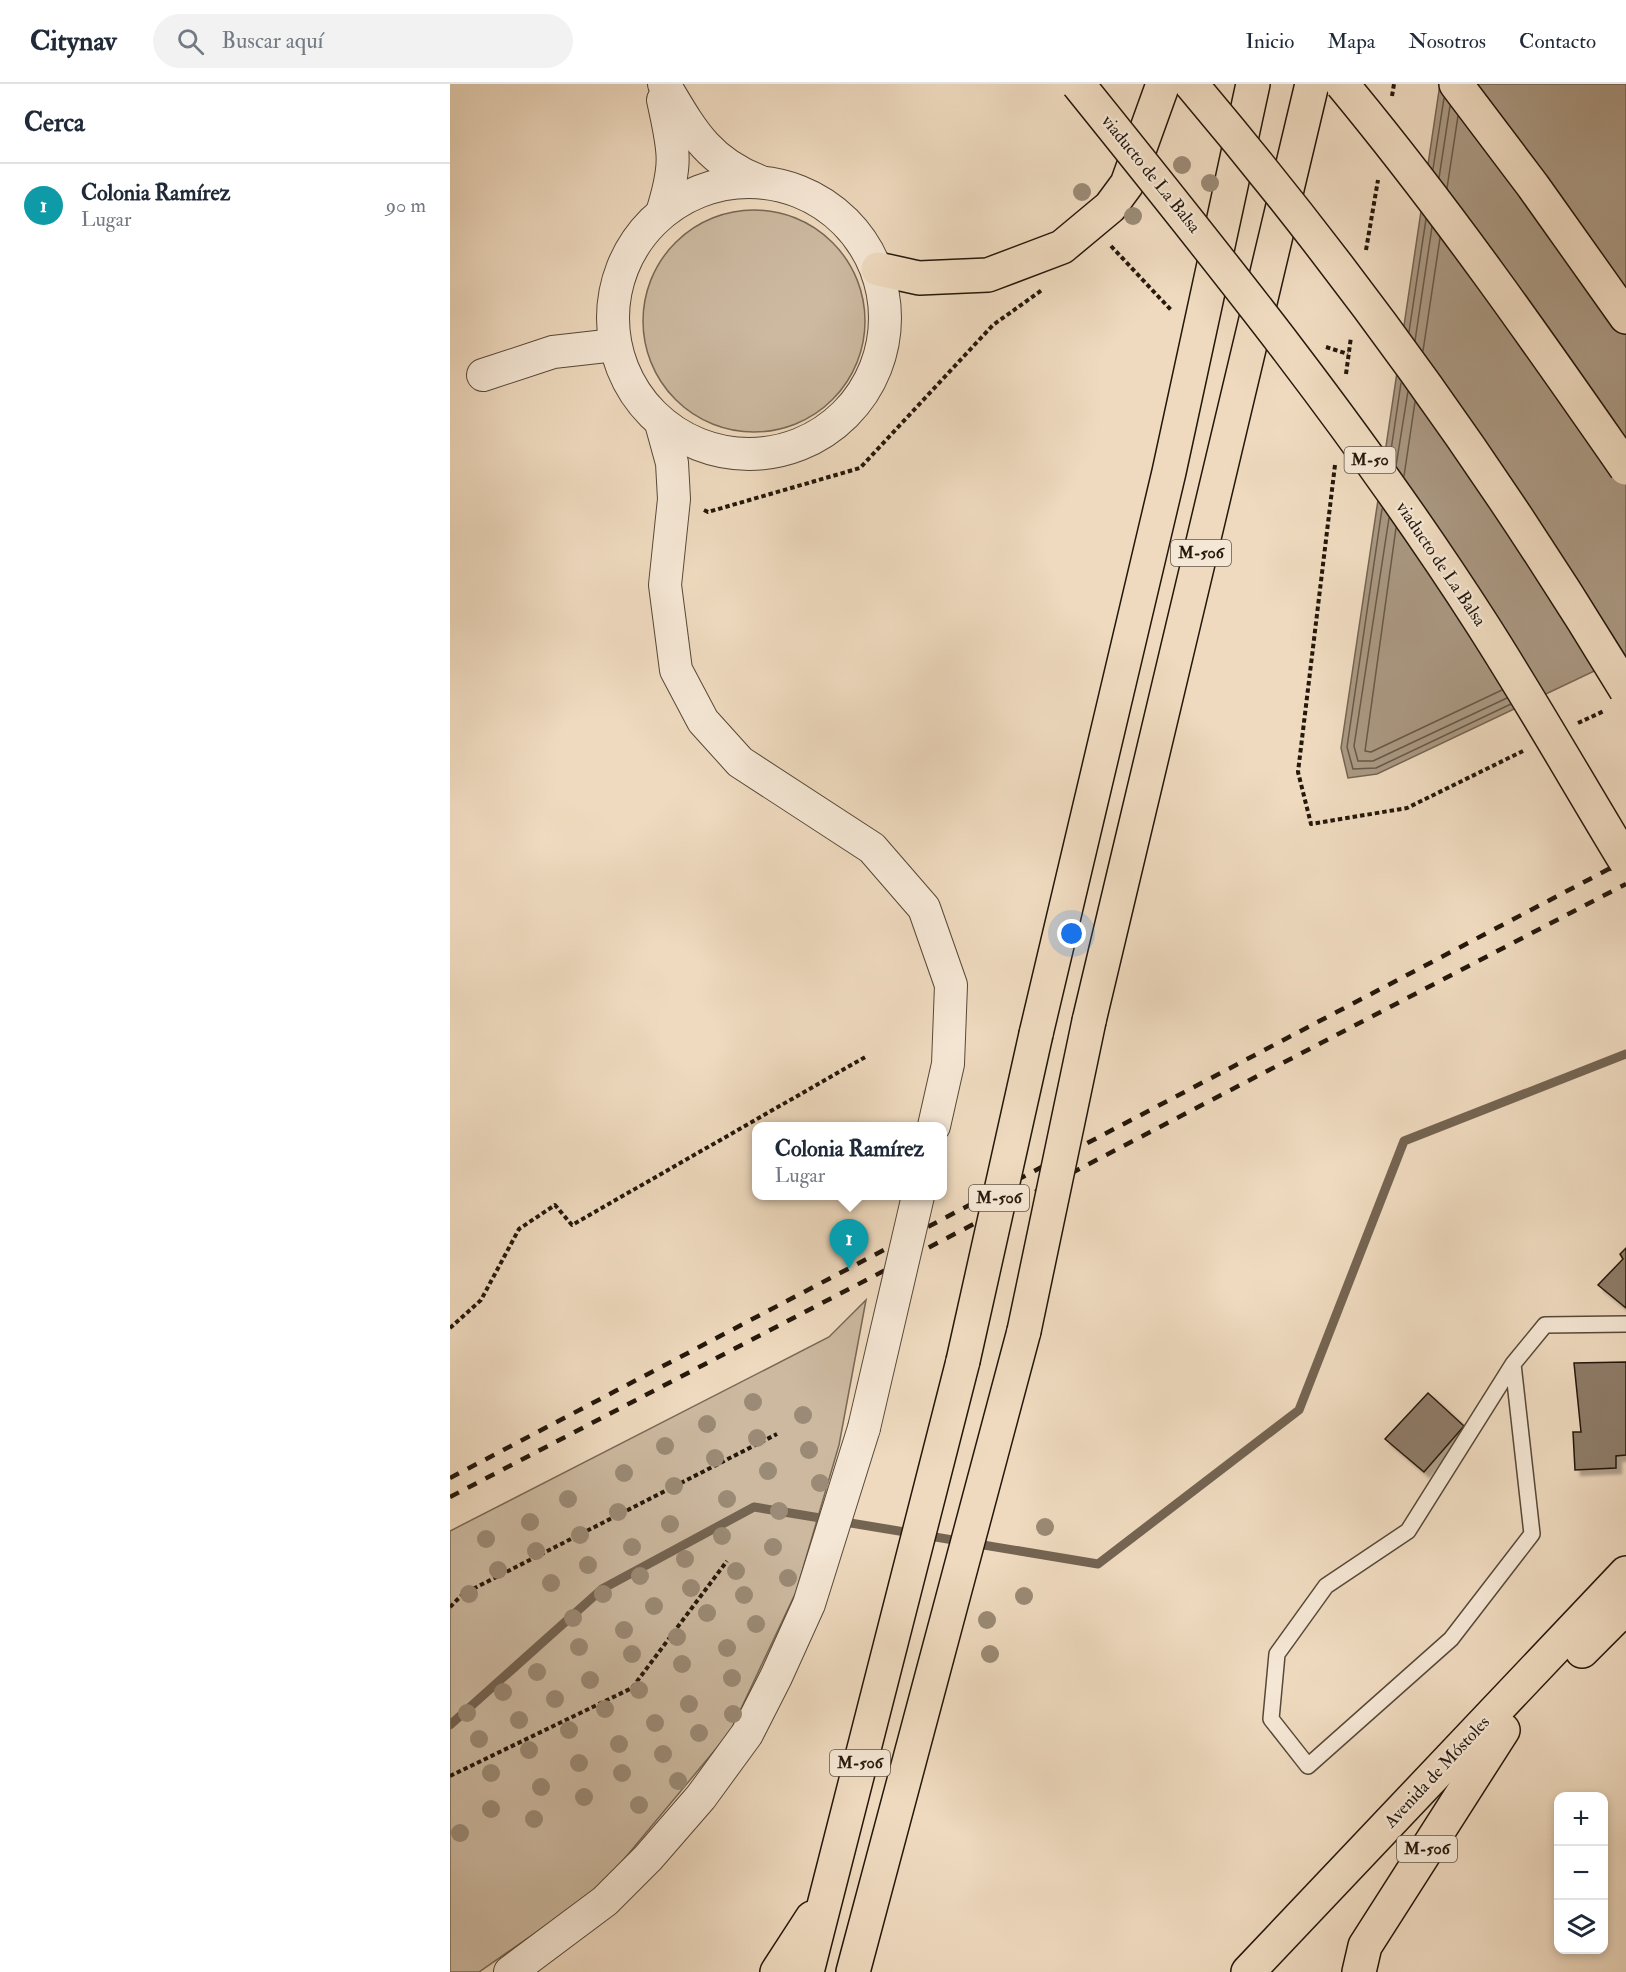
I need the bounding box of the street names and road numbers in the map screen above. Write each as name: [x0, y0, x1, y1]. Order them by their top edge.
street label: viaducto de La Balsa: [1096, 109, 1206, 238]
road number: M-50: [1344, 447, 1396, 473]
street label: viaducto de La Balsa: [1390, 496, 1492, 631]
road number: M-506: [1171, 540, 1231, 566]
road number: M-506: [969, 1185, 1029, 1211]
street label: Avenida de Móstoles: [1379, 1711, 1495, 1834]
road number: M-506: [830, 1750, 890, 1776]
road number: M-506: [1397, 1836, 1457, 1862]

